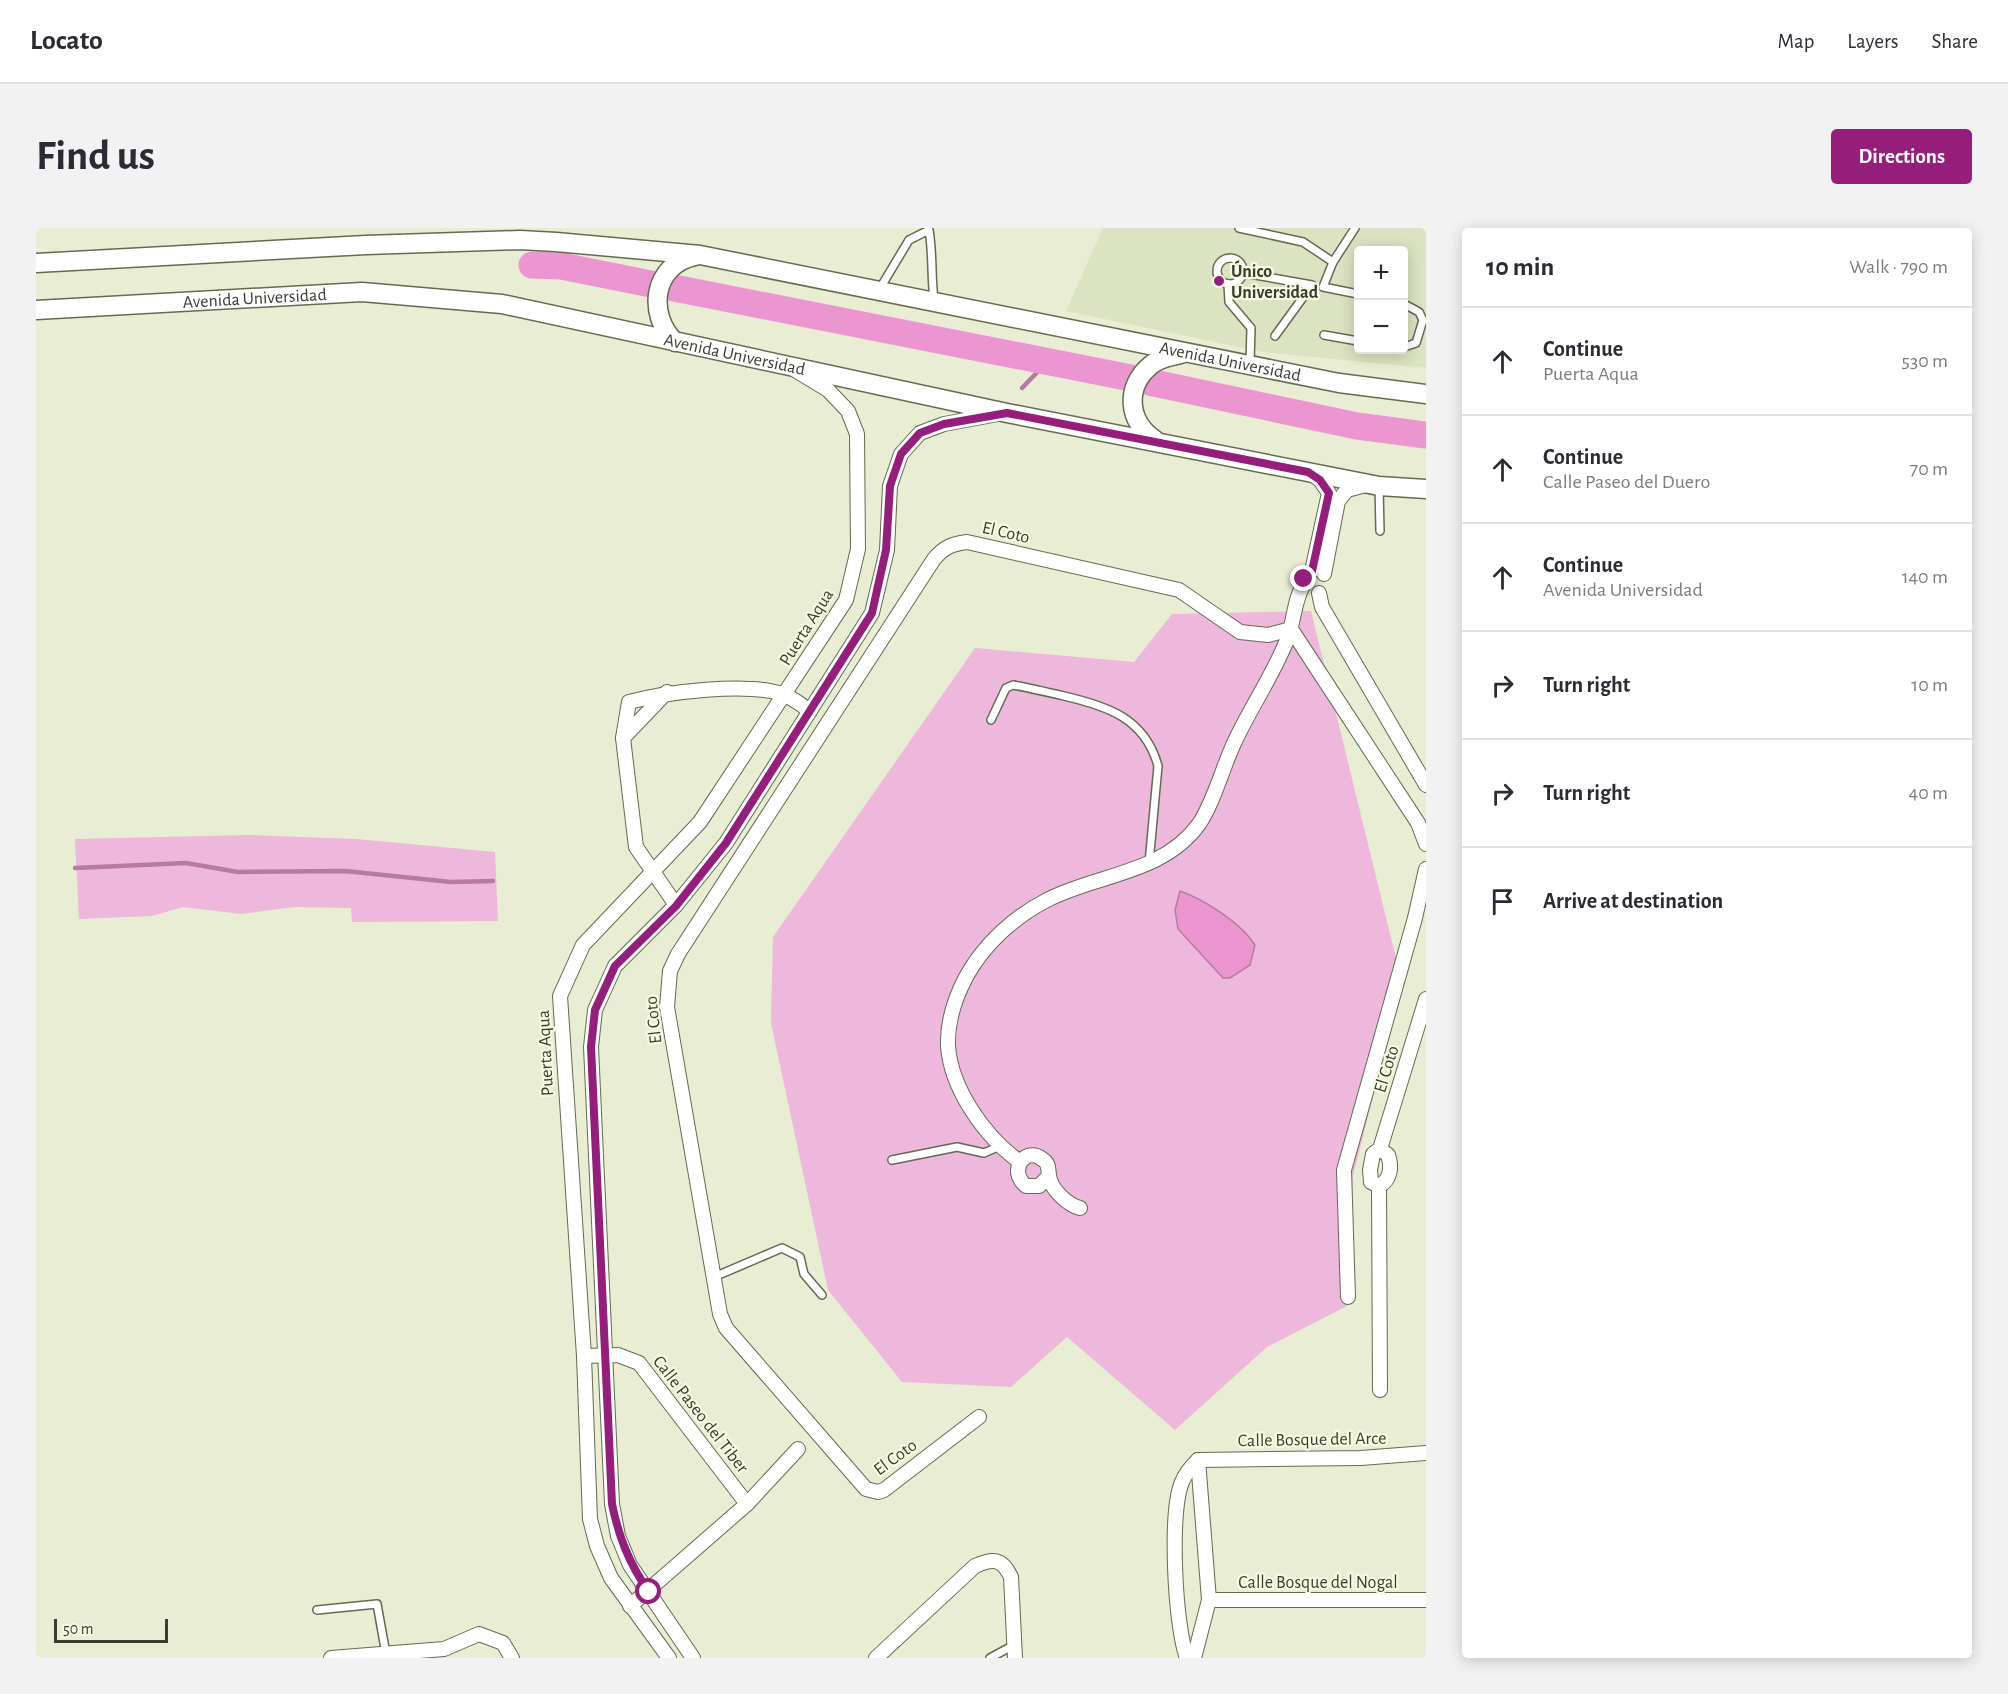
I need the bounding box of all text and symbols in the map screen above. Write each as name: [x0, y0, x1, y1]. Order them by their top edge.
text: Locato: [30, 27, 103, 55]
text: Map: [1778, 31, 1814, 52]
text: Layers: [1847, 31, 1898, 52]
text: Share: [1931, 31, 1978, 52]
button: Directions: [1831, 129, 1972, 184]
text: Find us: [36, 135, 155, 177]
map controls: [1354, 246, 1408, 354]
button: +: [1354, 246, 1408, 300]
text: 10 min: [1486, 254, 1554, 280]
text: Walk · 790 m: [1849, 257, 1948, 277]
place label: Único Universidad: [1231, 260, 1319, 302]
marker: Único Universidad: [1212, 274, 1226, 288]
street label: Avenida Universidad: [182, 286, 327, 312]
button: −: [1354, 300, 1408, 354]
street label: Avenida Universidad: [662, 331, 807, 379]
text: Continue: [1543, 338, 1623, 360]
street label: Avenida Universidad: [1158, 339, 1302, 385]
icon: ahead: [1486, 345, 1519, 378]
text: 530 m: [1902, 351, 1948, 371]
text: Puerta Aqua: [1543, 364, 1639, 384]
text: Continue: [1543, 446, 1623, 468]
icon: ahead: [1486, 453, 1519, 486]
text: 70 m: [1910, 459, 1948, 479]
text: Calle Paseo del Duero: [1543, 472, 1710, 492]
street label: El Coto: [980, 519, 1031, 547]
text: Continue: [1543, 554, 1623, 576]
icon: ahead: [1486, 561, 1519, 594]
route end: [1290, 565, 1316, 591]
text: 140 m: [1902, 567, 1948, 587]
text: Avenida Universidad: [1543, 580, 1703, 600]
street label: Puerta Aqua: [776, 586, 837, 669]
icon: right: [1486, 669, 1519, 702]
text: Turn right: [1543, 674, 1630, 696]
text: 10 m: [1911, 675, 1948, 695]
icon: right: [1486, 777, 1519, 810]
text: Turn right: [1543, 782, 1630, 804]
text: 40 m: [1909, 783, 1948, 803]
icon: arrive: [1486, 885, 1519, 918]
text: Arrive at destination: [1543, 890, 1723, 912]
street label: El Coto: [643, 995, 665, 1045]
street label: Puerta Aqua: [535, 1009, 557, 1096]
street label: El Coto: [1371, 1043, 1403, 1095]
street label: Calle Paseo del Tiber: [649, 1353, 752, 1477]
street label: Calle Bosque del Arce: [1238, 1430, 1387, 1450]
street label: El Coto: [871, 1436, 921, 1479]
street label: Calle Bosque del Nogal: [1238, 1574, 1398, 1592]
route start: [635, 1578, 661, 1604]
scale bar: [54, 1616, 168, 1644]
text: 50 m: [63, 1621, 94, 1637]

